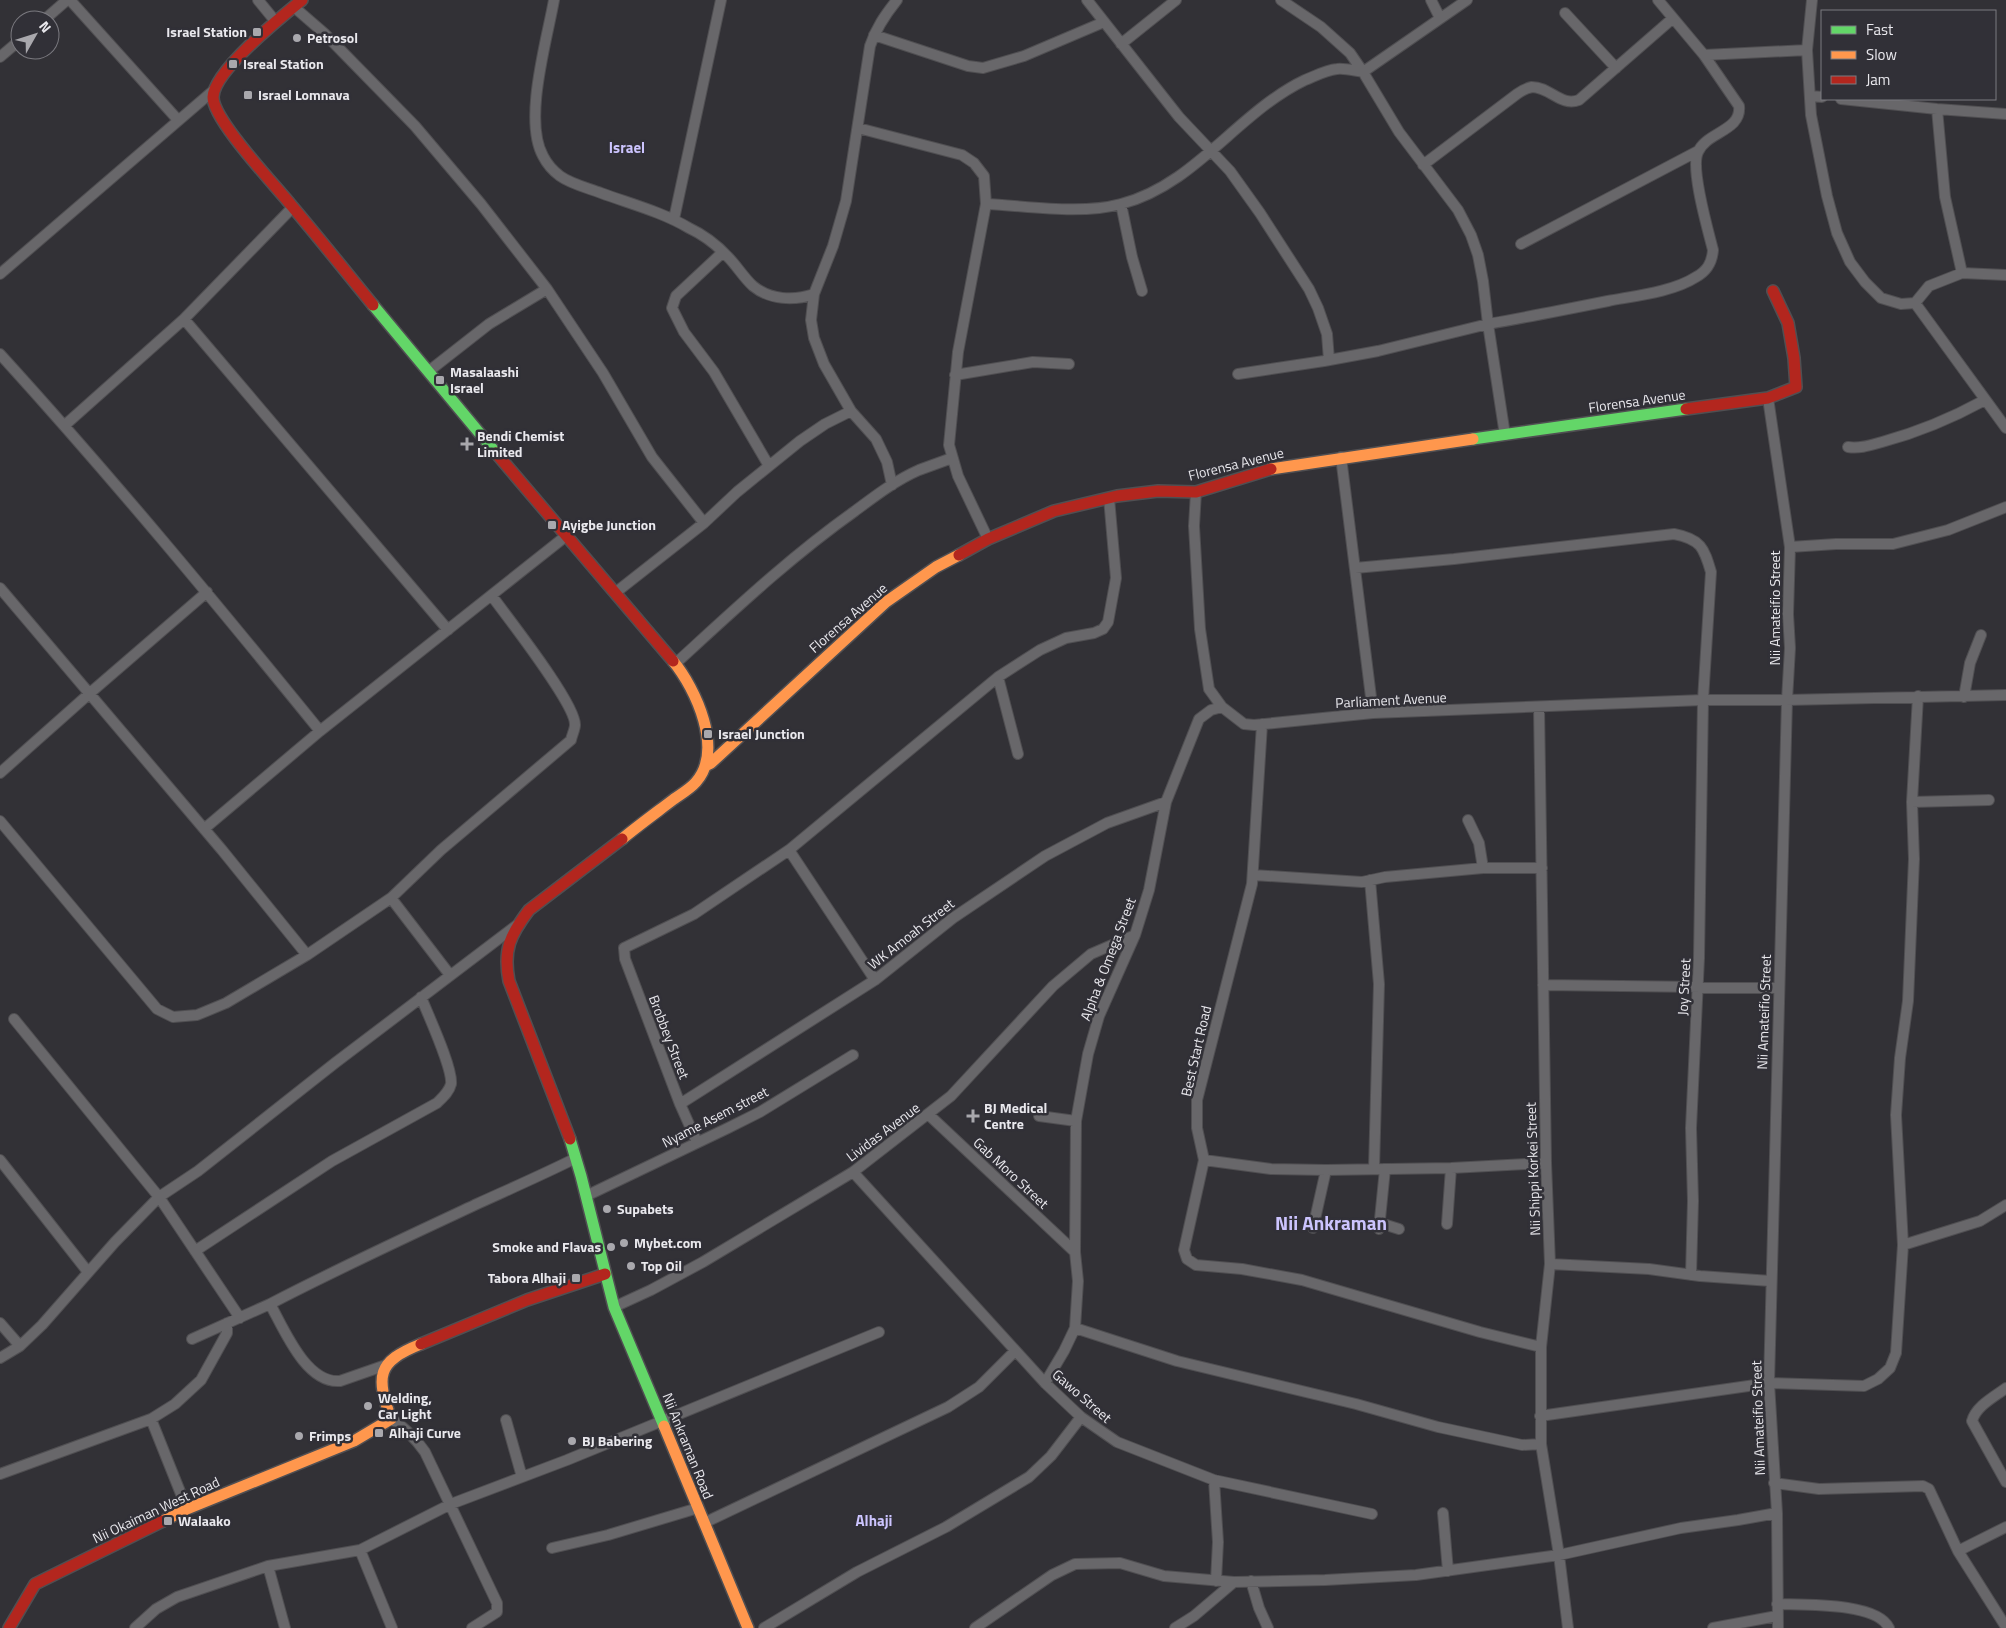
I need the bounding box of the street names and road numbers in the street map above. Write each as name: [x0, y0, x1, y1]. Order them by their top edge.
street label: Florensa Avenue: [1587, 383, 1687, 418]
street label: Florensa Avenue: [1186, 442, 1286, 486]
street label: Nii Amateifio Street: [1764, 550, 1785, 666]
street label: Florensa Avenue: [804, 578, 891, 658]
street label: Parliament Avenue: [1335, 686, 1447, 713]
street label: WK Amoah Street: [863, 893, 958, 974]
street label: Alpha & Omega Street: [1074, 894, 1141, 1024]
street label: Nii Amateifio Street: [1751, 954, 1776, 1070]
street label: Joy Street: [1672, 958, 1695, 1016]
street label: Brobbey Street: [644, 992, 695, 1082]
street label: Best Start Road: [1175, 1003, 1216, 1098]
street label: Nyame Asem street: [658, 1081, 772, 1152]
street label: Lividas Avenue: [841, 1097, 924, 1166]
street label: Nii Shippi Korkei Street: [1520, 1102, 1545, 1236]
street label: Gab Moro Street: [969, 1132, 1054, 1213]
street label: Nii Amateifio Street: [1745, 1360, 1770, 1476]
street label: Gawo Street: [1048, 1364, 1117, 1427]
street label: Nii Ankraman Road: [658, 1390, 719, 1502]
street label: Nii Okaiman West Road: [89, 1471, 223, 1548]

